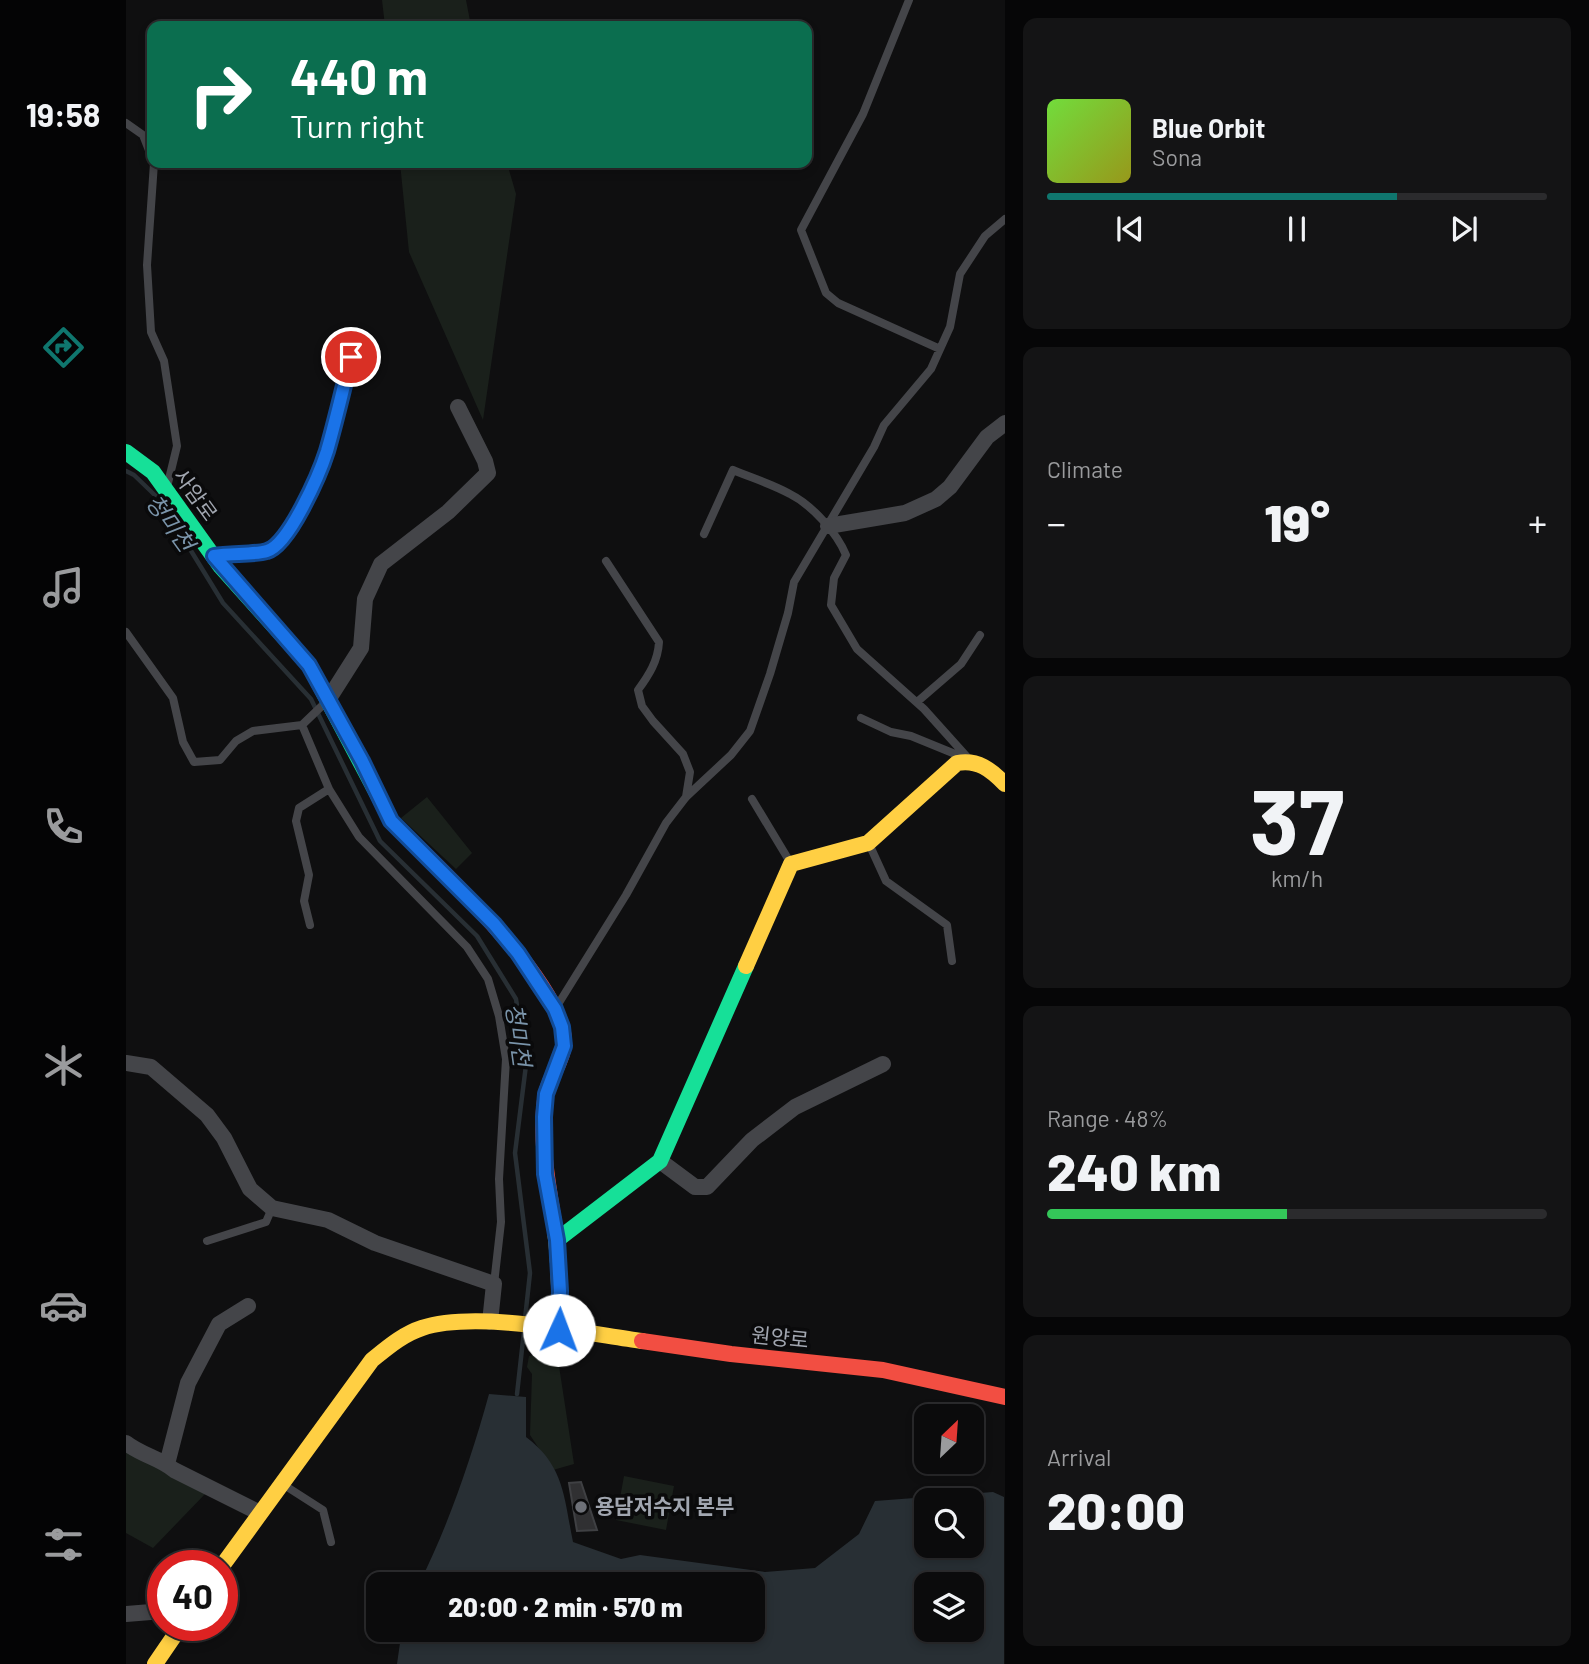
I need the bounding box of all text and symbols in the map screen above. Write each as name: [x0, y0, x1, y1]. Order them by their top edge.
text: 440 m: [290, 46, 428, 105]
icon: right: [175, 49, 266, 140]
text: 19:58: [26, 95, 100, 133]
text: Turn right: [290, 106, 425, 144]
text: Blue Orbit: [1152, 112, 1265, 143]
text: Sona: [1152, 143, 1202, 171]
icon: previous: [1111, 210, 1149, 248]
icon: pause: [1278, 210, 1316, 248]
icon: next: [1445, 210, 1483, 248]
icon: directions: [39, 323, 88, 372]
pin: [321, 327, 381, 387]
icon: arrive: [332, 338, 370, 376]
text: Climate: [1047, 455, 1123, 483]
street label: 사암로: [169, 463, 223, 525]
water label: 청미천: [141, 489, 202, 559]
text: 19°: [1264, 490, 1330, 552]
text: −: [1047, 499, 1066, 545]
text: +: [1528, 499, 1547, 545]
icon: music: [39, 563, 88, 612]
text: 37: [1250, 764, 1344, 873]
icon: phone: [39, 802, 88, 851]
text: km/h: [1271, 864, 1323, 892]
water label: 청미천: [501, 1001, 538, 1071]
icon: climate: [39, 1041, 88, 1090]
text: Range · 48%: [1047, 1104, 1168, 1132]
text: 240 km: [1047, 1139, 1221, 1201]
icon: car: [39, 1281, 88, 1330]
position arrow: [522, 1293, 596, 1367]
street label: 원양로: [750, 1321, 810, 1352]
north arrow: [914, 1404, 984, 1474]
map controls: [914, 1404, 984, 1642]
text: Arrival: [1047, 1443, 1111, 1471]
text: 20:00: [1047, 1478, 1185, 1540]
button: search: [914, 1488, 984, 1558]
place label: 용담저수지 본부: [595, 1493, 734, 1518]
marker: 용담저수지 본부: [573, 1499, 589, 1515]
icon: filters: [39, 1520, 88, 1569]
speed limit sign: 40: [147, 1550, 238, 1641]
button: layers: [914, 1572, 984, 1642]
text: 20:00 · 2 min · 570 m: [448, 1591, 683, 1622]

